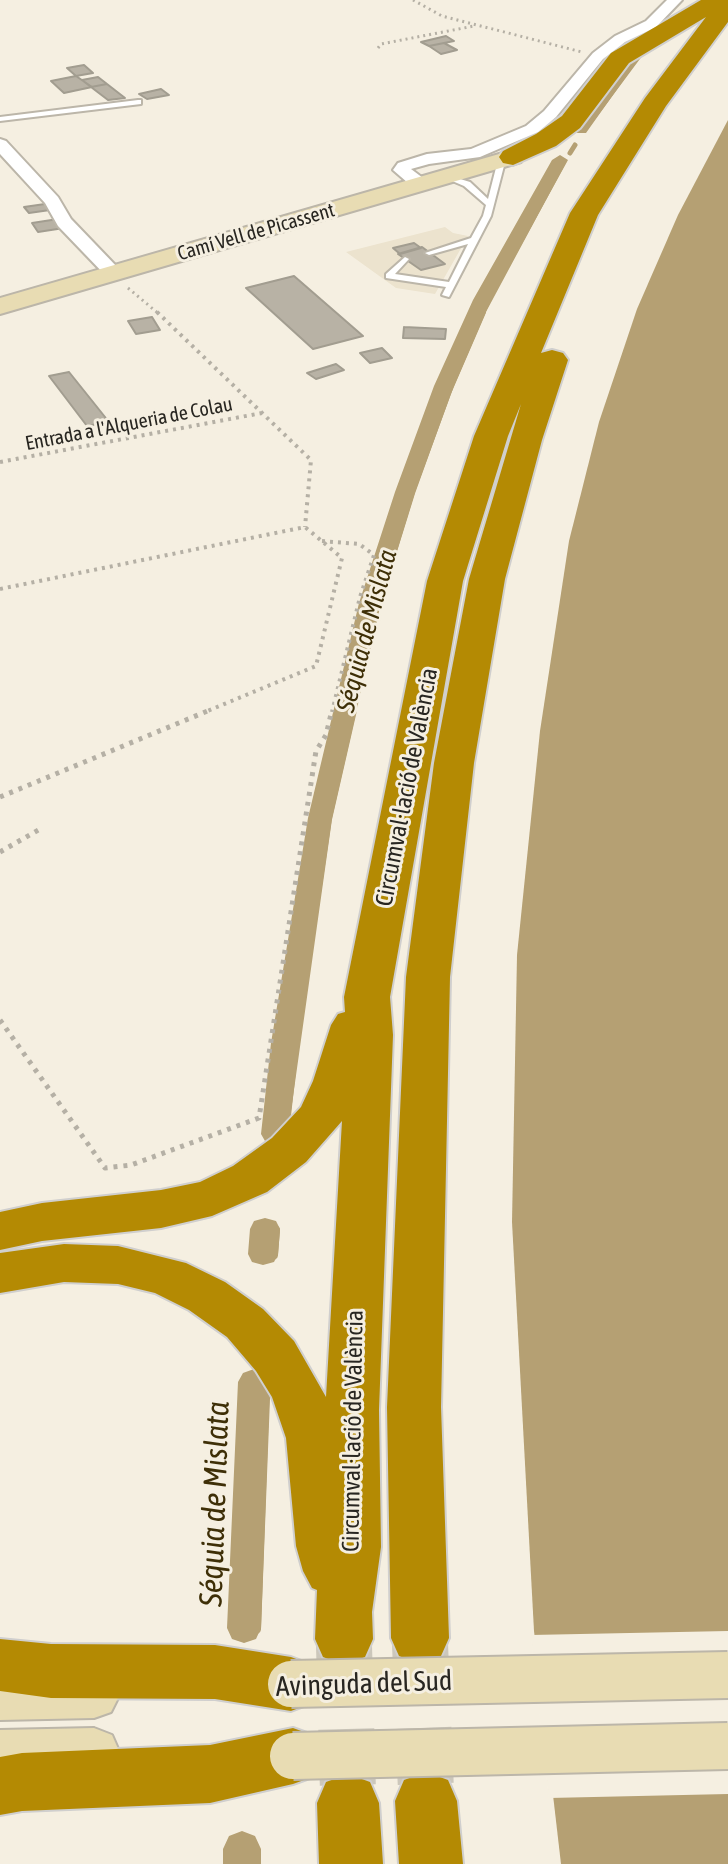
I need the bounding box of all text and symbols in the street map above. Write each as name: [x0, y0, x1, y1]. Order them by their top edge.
street label: Camí Vell de Picassent: [175, 198, 337, 266]
street label: Entrada a l'Alqueria de Colau: [23, 392, 235, 456]
water label: Séquia de Mislata: [330, 546, 404, 716]
street label: Circumval·lació de València: [370, 666, 444, 908]
street label: Circumval·lació de València: [336, 1310, 370, 1552]
water label: Séquia de Mislata: [192, 1401, 238, 1607]
street label: Avinguda del Sud: [275, 1664, 453, 1704]

